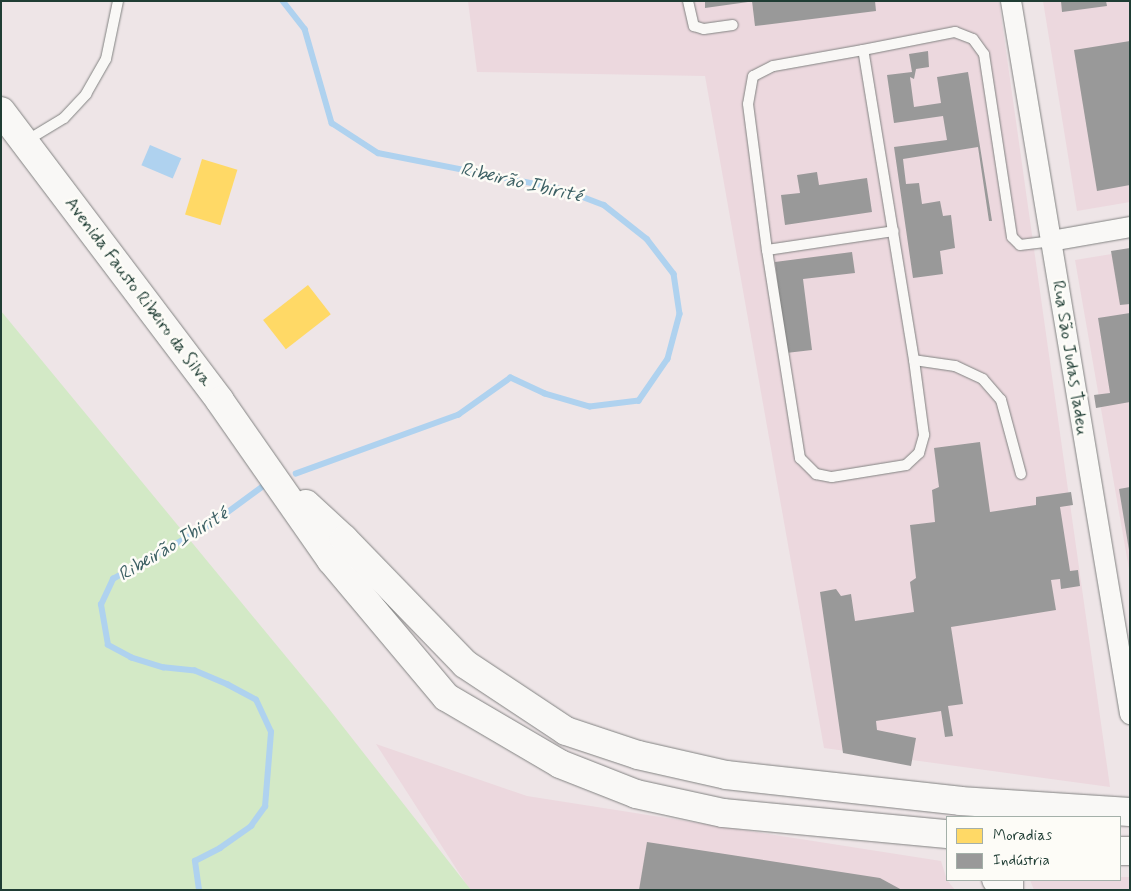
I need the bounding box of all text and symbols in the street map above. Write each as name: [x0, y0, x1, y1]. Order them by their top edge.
water label: Ribeirão Ibirité: [459, 158, 583, 208]
street label: Avenida Fausto Ribeiro da Silva: [61, 195, 215, 389]
street label: Rua São Judas Tadeu: [1047, 279, 1093, 437]
water label: Ribeirão Ibirité: [114, 504, 232, 586]
legend: [946, 816, 1121, 881]
text: Moradias: [993, 826, 1052, 846]
text: Indústria: [993, 851, 1050, 871]

